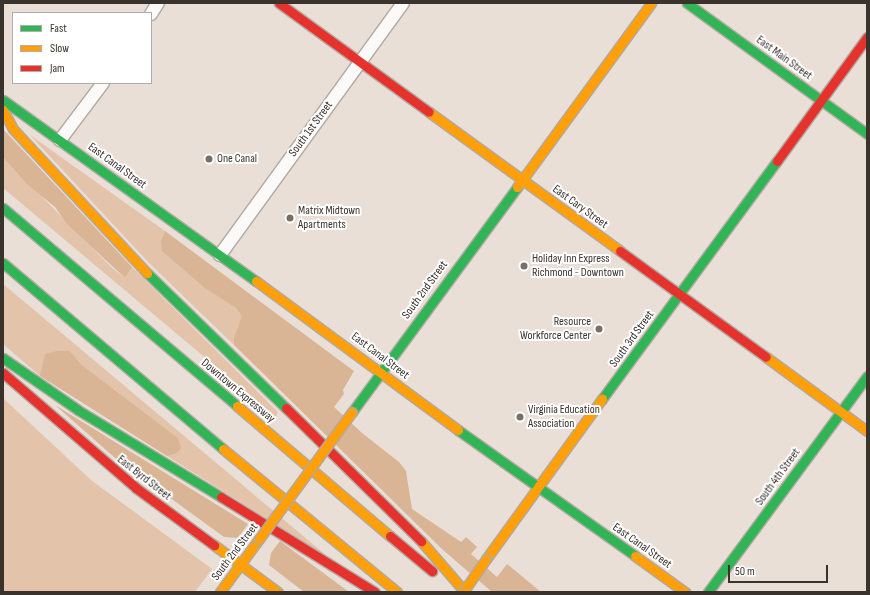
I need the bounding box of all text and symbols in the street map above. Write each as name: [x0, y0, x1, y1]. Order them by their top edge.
legend: [12, 12, 152, 84]
text: Fast: [50, 21, 67, 36]
street label: East Main Street: [753, 33, 815, 83]
text: Slow: [50, 41, 69, 56]
text: Jam: [50, 61, 65, 76]
street label: South 1st Street: [286, 98, 336, 160]
street label: East Canal Street: [85, 140, 149, 192]
place label: One Canal: [217, 152, 257, 166]
marker: One Canal: [204, 154, 214, 164]
street label: East Cary Street: [550, 182, 610, 232]
place label: Matrix Midtown Apartments: [298, 204, 360, 232]
marker: Matrix Midtown Apartments: [285, 213, 295, 223]
place label: Holiday Inn Express Richmond - Downtown: [532, 252, 624, 280]
street label: South 2nd Street: [399, 258, 451, 322]
marker: Holiday Inn Express Richmond - Downtown: [519, 261, 529, 271]
street label: South 3rd Street: [607, 308, 657, 370]
place label: Resource Workforce Center: [520, 315, 591, 343]
marker: Resource Workforce Center: [594, 324, 604, 334]
street label: East Canal Street: [348, 330, 412, 382]
street label: Downtown Expressway: [198, 356, 278, 426]
place label: Virginia Education Association: [528, 403, 600, 431]
marker: Virginia Education Association: [515, 412, 525, 422]
street label: South 4th Street: [753, 446, 803, 508]
street label: East Byrd Street: [114, 452, 174, 504]
street label: South 2nd Street: [209, 520, 261, 584]
street label: East Canal Street: [610, 520, 674, 572]
scale bar: [730, 557, 830, 583]
text: 50 m: [735, 564, 755, 579]

